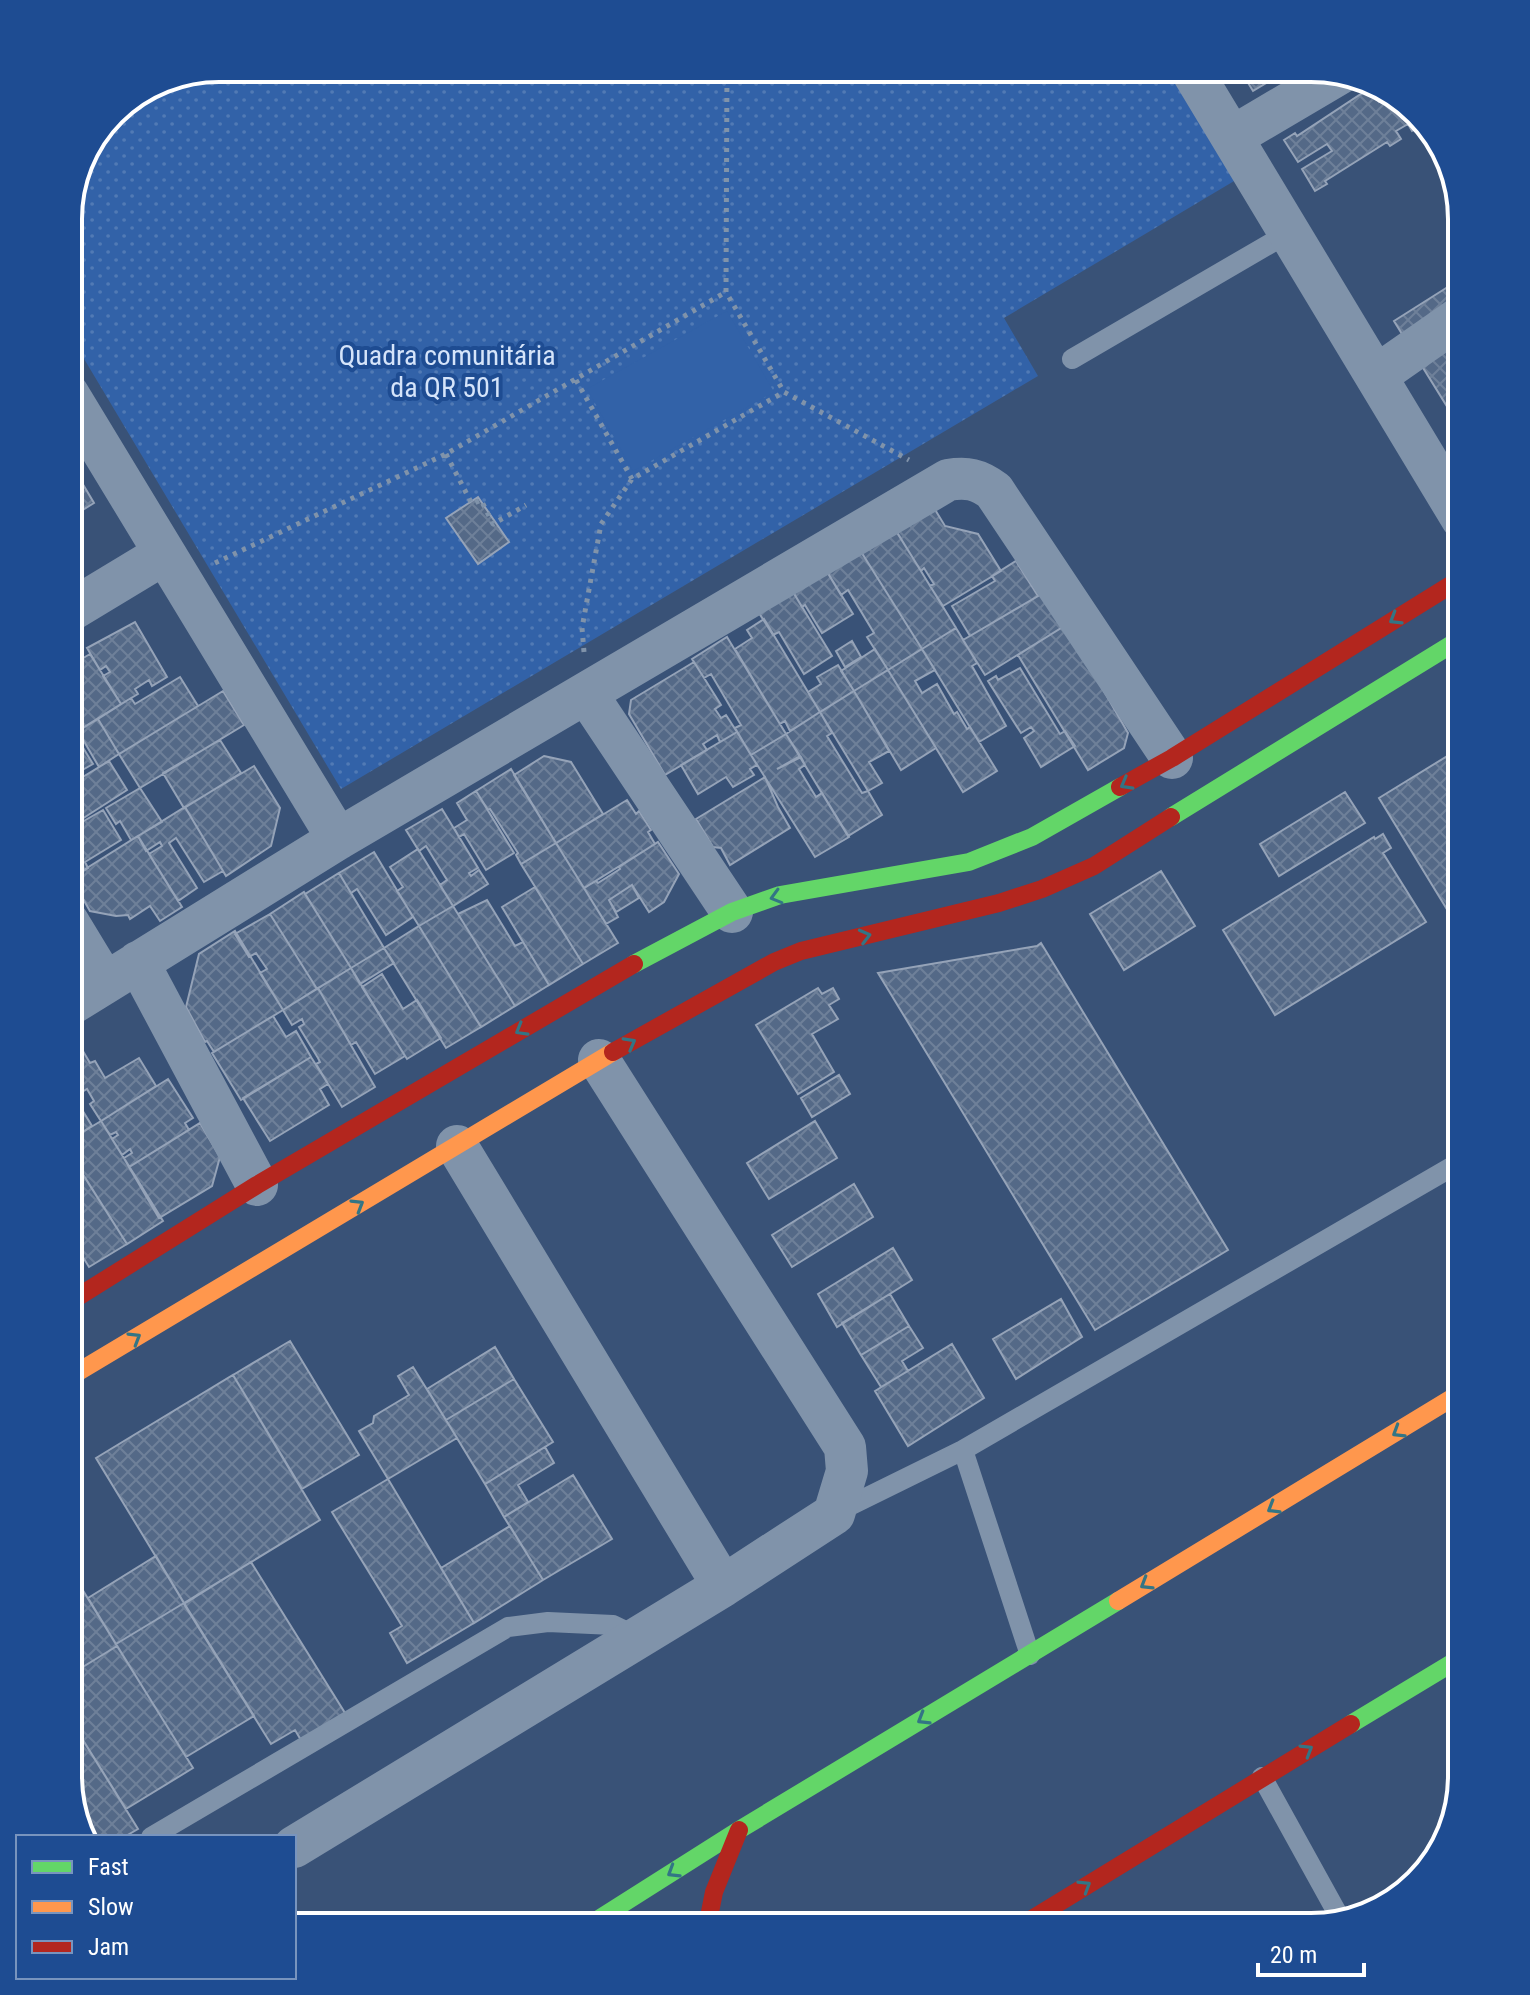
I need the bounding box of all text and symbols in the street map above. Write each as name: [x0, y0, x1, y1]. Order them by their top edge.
park label: Quadra comunitária da QR 501: [338, 339, 556, 404]
one-way arrow: [1389, 609, 1404, 625]
one-way arrow: [1120, 774, 1135, 790]
one-way arrow: [770, 888, 783, 905]
one-way arrow: [857, 928, 871, 945]
one-way arrow: [515, 1020, 530, 1036]
one-way arrow: [621, 1037, 636, 1053]
one-way arrow: [349, 1199, 364, 1214]
one-way arrow: [126, 1332, 141, 1348]
one-way arrow: [1392, 1422, 1407, 1437]
one-way arrow: [1267, 1498, 1282, 1513]
one-way arrow: [1140, 1575, 1154, 1590]
one-way arrow: [917, 1709, 932, 1725]
one-way arrow: [1298, 1745, 1313, 1760]
legend: [16, 1835, 296, 1979]
text: Fast: [88, 1853, 129, 1881]
one-way arrow: [667, 1862, 682, 1877]
one-way arrow: [1076, 1880, 1091, 1896]
text: Slow: [88, 1893, 134, 1921]
scale bar: [1258, 1927, 1364, 1977]
text: Jam: [88, 1933, 129, 1961]
text: 20 m: [1270, 1941, 1317, 1969]

